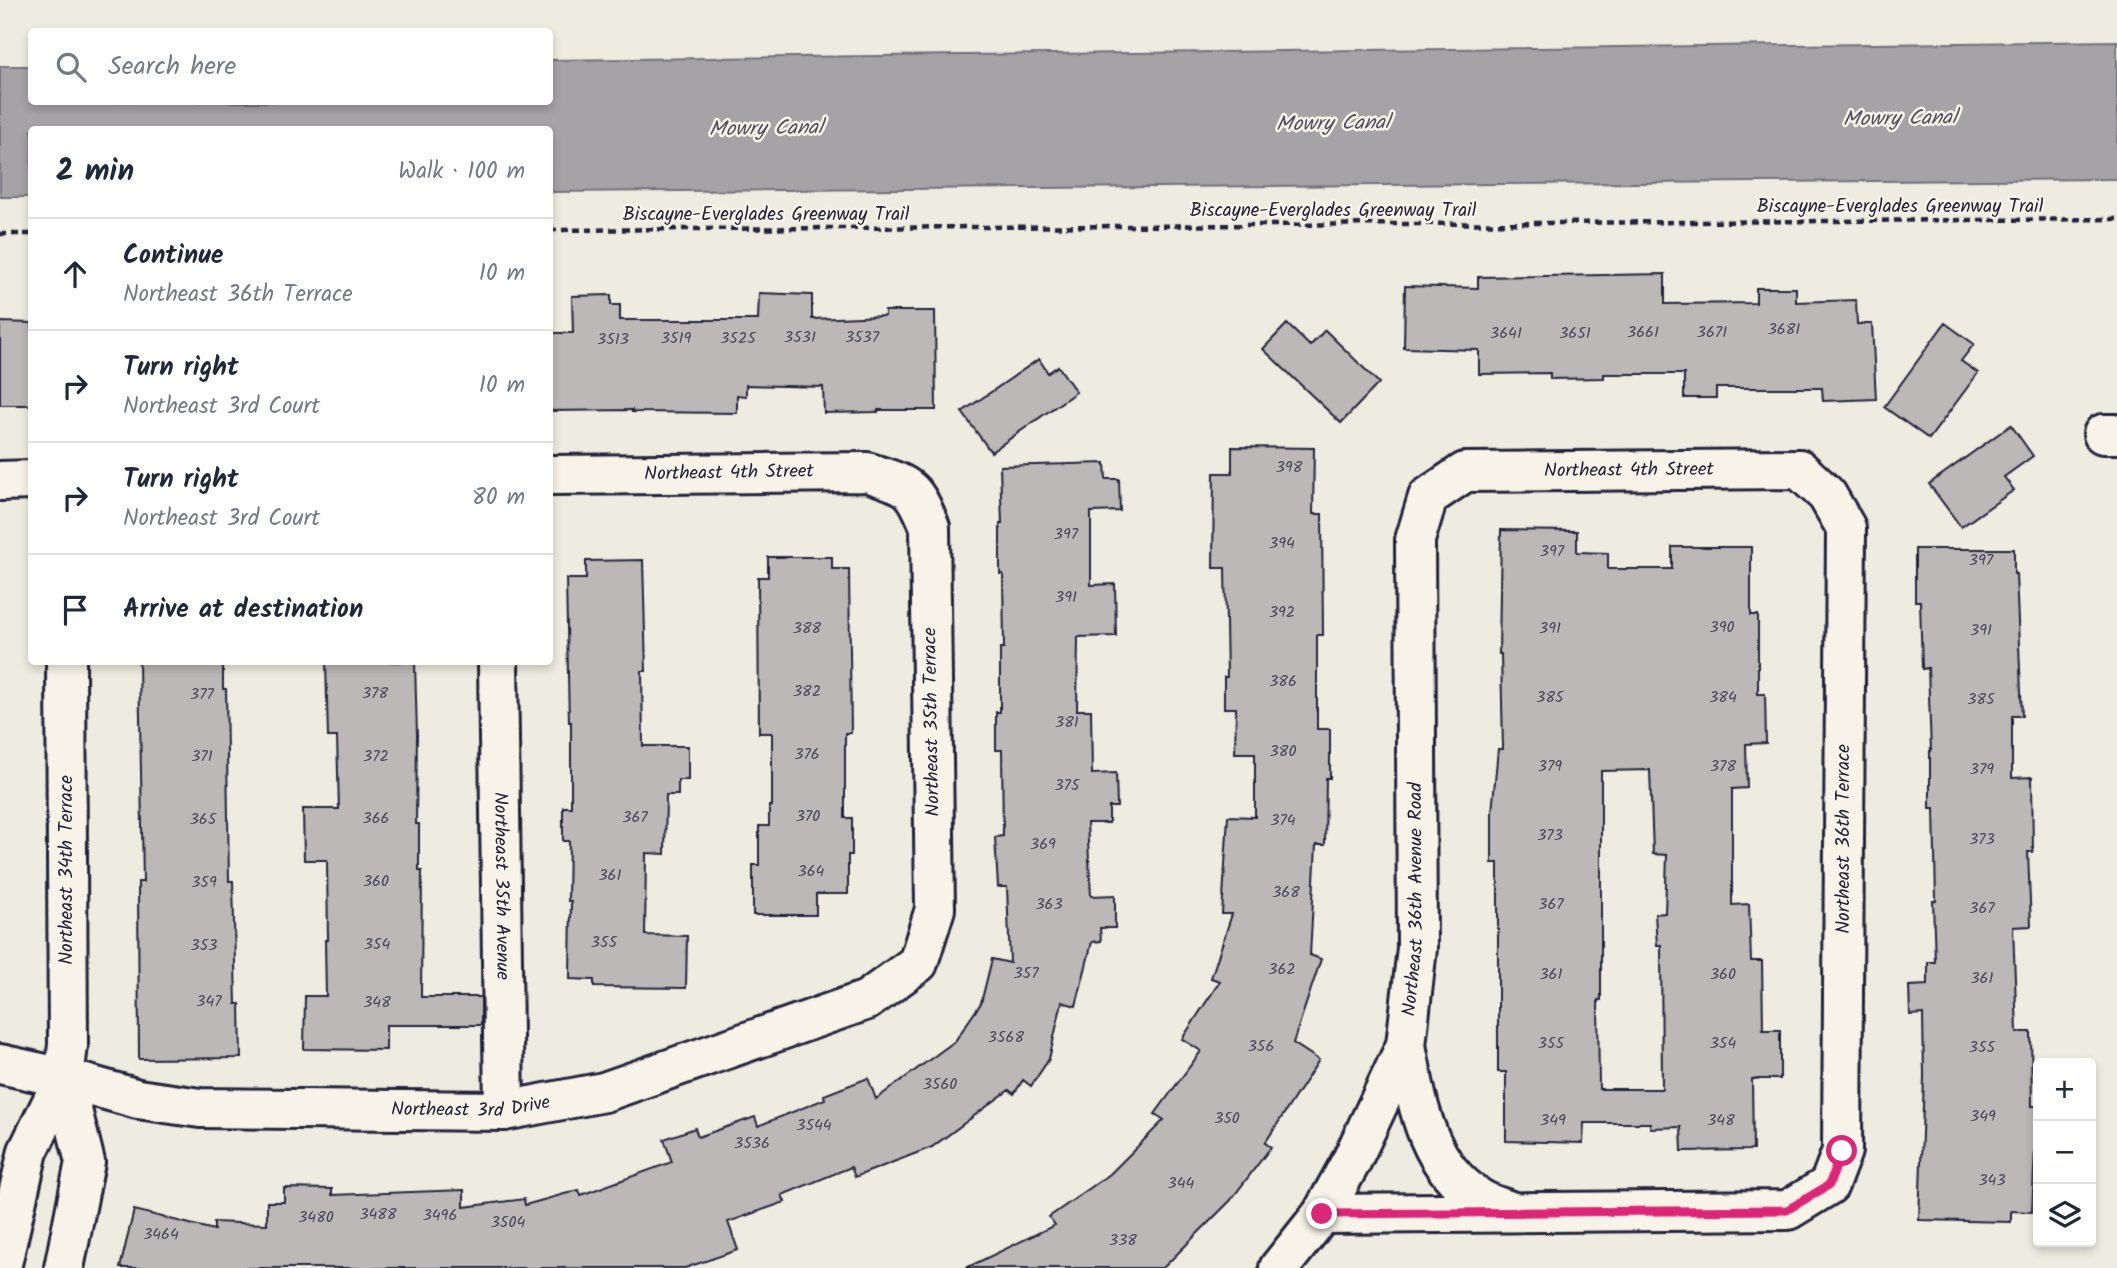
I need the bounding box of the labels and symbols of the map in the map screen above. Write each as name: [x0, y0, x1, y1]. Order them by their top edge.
water label: Mowry Canal: [1843, 101, 1961, 136]
water label: Mowry Canal: [1276, 106, 1394, 141]
water label: Mowry Canal: [709, 111, 827, 146]
street label: Biscayne-Everglades Greenway Trail: [1757, 192, 2044, 222]
street label: Biscayne-Everglades Greenway Trail: [1190, 196, 1477, 226]
street label: Biscayne-Everglades Greenway Trail: [623, 200, 910, 230]
house number: 3681: [1768, 317, 1800, 342]
house number: 3661: [1627, 320, 1659, 345]
house number: 3671: [1697, 320, 1727, 345]
house number: 3641: [1490, 321, 1522, 346]
house number: 3651: [1559, 321, 1591, 346]
house number: 3531: [784, 325, 816, 350]
house number: 3537: [845, 325, 880, 350]
house number: 3519: [661, 326, 691, 351]
house number: 3525: [720, 326, 757, 351]
house number: 3513: [597, 327, 629, 352]
house number: 398: [1276, 455, 1303, 480]
street label: Northeast 4th Street: [1544, 455, 1715, 486]
street label: Northeast 4th Street: [644, 457, 815, 489]
house number: 397: [1054, 522, 1079, 547]
house number: 394: [1269, 531, 1295, 556]
house number: 397: [1540, 539, 1565, 564]
house number: 397: [1969, 548, 1994, 573]
house number: 391: [1055, 585, 1077, 610]
house number: 392: [1269, 600, 1295, 625]
house number: 390: [1710, 615, 1734, 640]
house number: 388: [793, 616, 822, 641]
house number: 391: [1539, 616, 1561, 641]
house number: 391: [1970, 618, 1992, 643]
street label: Northeast 35th Terrace: [915, 627, 949, 817]
house number: 386: [1269, 669, 1297, 694]
house number: 382: [793, 679, 821, 704]
house number: 378: [362, 681, 388, 706]
house number: 377: [190, 682, 215, 707]
house number: 385: [1536, 685, 1565, 710]
house number: 384: [1709, 685, 1737, 710]
house number: 385: [1967, 687, 1996, 712]
house number: 381: [1055, 710, 1079, 735]
house number: 380: [1270, 739, 1296, 764]
house number: 376: [794, 742, 820, 767]
house number: 371: [191, 744, 213, 769]
house number: 372: [363, 744, 389, 769]
street label: Northeast 36th Terrace: [1829, 744, 1859, 934]
house number: 379: [1538, 754, 1562, 779]
house number: 378: [1710, 754, 1736, 779]
house number: 379: [1970, 757, 1994, 782]
house number: 375: [1054, 773, 1081, 798]
street label: Northeast 34th Terrace: [52, 775, 82, 965]
street label: Northeast 36th Avenue Road: [1394, 782, 1432, 1018]
street label: Northeast 35th Avenue: [485, 792, 517, 981]
house number: 370: [796, 804, 820, 829]
house number: 367: [622, 805, 648, 830]
house number: 366: [363, 806, 389, 831]
house number: 365: [190, 807, 218, 832]
house number: 374: [1270, 808, 1296, 833]
house number: 373: [1537, 823, 1563, 848]
house number: 373: [1969, 827, 1995, 852]
house number: 369: [1030, 832, 1056, 857]
house number: 364: [798, 859, 825, 884]
house number: 361: [598, 863, 622, 888]
house number: 360: [363, 869, 389, 894]
house number: 359: [191, 870, 217, 895]
house number: 368: [1272, 880, 1300, 905]
house number: 363: [1035, 892, 1063, 917]
house number: 367: [1538, 892, 1564, 917]
house number: 367: [1969, 896, 1995, 921]
house number: 355: [591, 930, 619, 955]
house number: 354: [364, 932, 390, 957]
house number: 353: [191, 933, 217, 958]
house number: 362: [1268, 957, 1296, 982]
house number: 357: [1013, 961, 1039, 986]
house number: 361: [1539, 962, 1563, 987]
house number: 360: [1710, 962, 1736, 987]
house number: 361: [1970, 966, 1994, 991]
house number: 347: [196, 989, 222, 1014]
house number: 348: [363, 990, 391, 1015]
house number: 3568: [988, 1025, 1024, 1050]
house number: 355: [1538, 1031, 1566, 1056]
house number: 354: [1710, 1031, 1736, 1056]
house number: 356: [1248, 1034, 1274, 1059]
house number: 355: [1969, 1035, 1997, 1060]
house number: 3560: [923, 1072, 957, 1097]
street label: Northeast 3rd Drive: [391, 1087, 553, 1126]
house number: 349: [1970, 1104, 1996, 1129]
house number: 350: [1214, 1106, 1240, 1131]
house number: 349: [1540, 1108, 1566, 1133]
house number: 348: [1707, 1108, 1735, 1133]
house number: 3544: [796, 1113, 832, 1138]
house number: 3536: [734, 1131, 770, 1156]
route start: [1826, 1135, 1857, 1166]
house number: 343: [1978, 1168, 2006, 1193]
house number: 344: [1168, 1171, 1195, 1196]
route end: [1306, 1198, 1337, 1229]
house number: 3488: [359, 1202, 397, 1227]
house number: 3496: [423, 1203, 457, 1228]
house number: 3480: [298, 1205, 334, 1230]
house number: 3504: [491, 1210, 525, 1235]
house number: 3464: [143, 1222, 179, 1247]
house number: 338: [1109, 1228, 1137, 1253]

